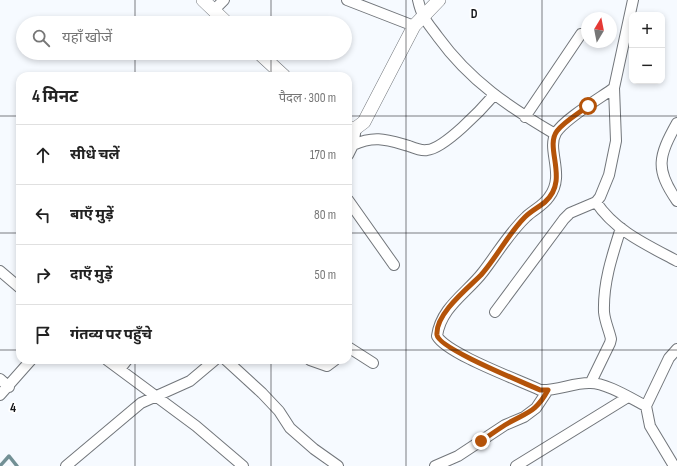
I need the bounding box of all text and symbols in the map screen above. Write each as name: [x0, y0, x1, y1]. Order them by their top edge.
text: D: [471, 6, 478, 22]
north arrow: [581, 12, 617, 48]
map controls: [629, 12, 665, 84]
button: +: [629, 12, 665, 48]
search box: [16, 16, 352, 60]
icon: search: [30, 27, 52, 49]
text: यहाँ खोजें: [62, 28, 112, 47]
button: −: [629, 48, 665, 84]
text: 4 मिनट: [32, 87, 78, 107]
text: पैदल · 300 m: [279, 90, 336, 106]
route start: [579, 97, 597, 115]
icon: ahead: [32, 144, 54, 166]
text: सीधे चलें: [70, 145, 120, 164]
text: 170 m: [310, 147, 336, 163]
icon: left: [32, 204, 54, 226]
text: बाएँ मुड़ें: [70, 205, 113, 224]
text: 80 m: [314, 207, 336, 223]
icon: right: [32, 264, 54, 286]
text: दाएँ मुड़ें: [70, 265, 113, 284]
text: 50 m: [315, 267, 336, 283]
icon: arrive: [32, 324, 54, 346]
text: गंतव्य पर पहुँचे: [70, 325, 152, 344]
text: 4: [10, 400, 16, 416]
route end: [472, 432, 490, 450]

